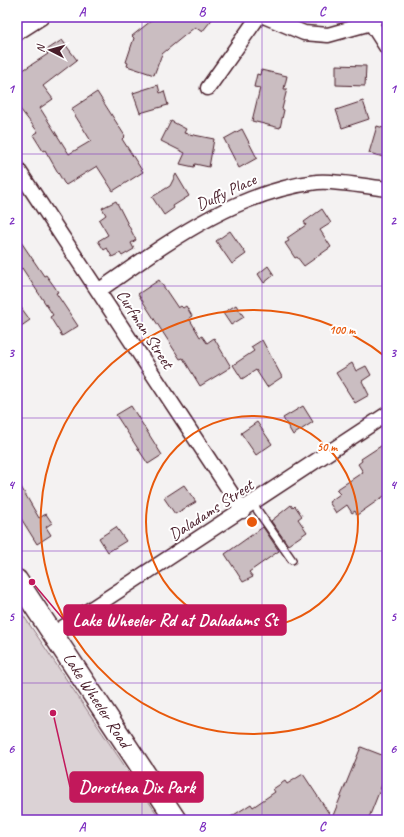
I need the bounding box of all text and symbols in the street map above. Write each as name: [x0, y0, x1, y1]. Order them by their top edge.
text: A: [79, 4, 87, 20]
text: B: [199, 4, 207, 20]
text: C: [319, 4, 327, 20]
north arrow: [30, 30, 70, 70]
text: N: [33, 43, 48, 53]
text: 1: [8, 81, 16, 97]
text: 1: [390, 81, 398, 97]
street label: Duffy Place: [193, 168, 261, 215]
text: 2: [8, 213, 15, 229]
text: 2: [390, 213, 397, 229]
street label: Curfman Street: [112, 286, 180, 374]
text: 100 m: [329, 322, 356, 338]
text: 3: [8, 345, 15, 361]
text: 3: [390, 345, 397, 361]
text: 50 m: [317, 439, 338, 455]
street label: Daladams Street: [165, 474, 259, 545]
text: 4: [8, 477, 16, 493]
text: 4: [390, 477, 398, 493]
centre of rings: [245, 515, 259, 529]
callout: Lake Wheeler Rd at Daladams St: [64, 605, 286, 635]
text: 5: [8, 609, 15, 625]
text: Lake Wheeler Rd at Daladams St: [73, 609, 280, 631]
text: 5: [390, 609, 397, 625]
street label: Lake Wheeler Road: [58, 648, 137, 754]
text: 6: [8, 741, 15, 757]
text: 6: [390, 741, 397, 757]
callout: Dorothea Dix Park: [70, 772, 203, 802]
text: Dorothea Dix Park: [79, 776, 197, 798]
text: A: [79, 819, 87, 835]
text: B: [199, 819, 207, 835]
text: C: [319, 819, 327, 835]

